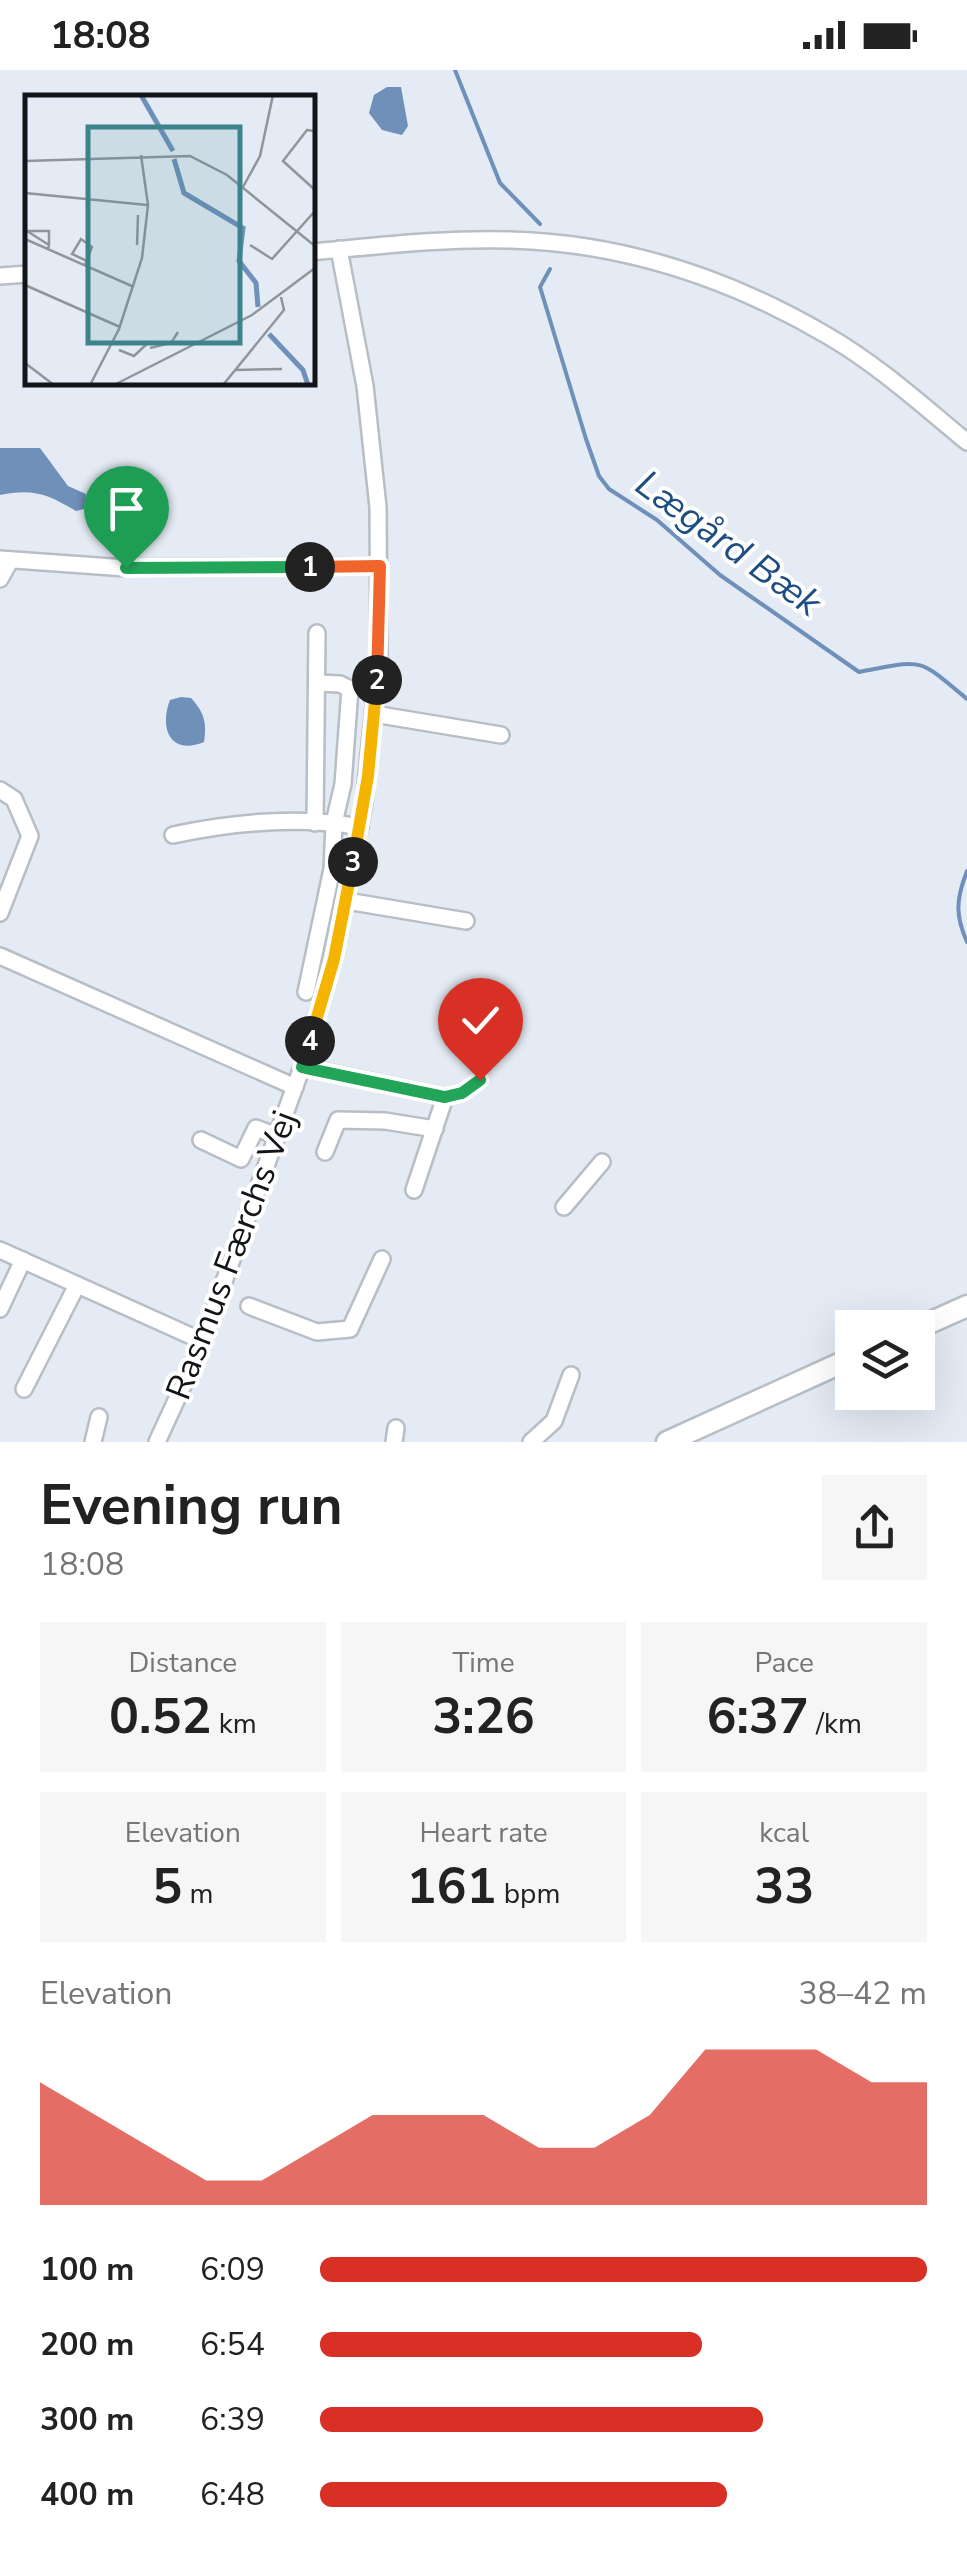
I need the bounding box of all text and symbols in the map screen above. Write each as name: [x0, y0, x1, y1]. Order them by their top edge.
text: 18:08: [50, 10, 151, 61]
inset map: [25, 95, 315, 385]
water label: Lægård Bæk: [625, 459, 833, 629]
pin: [84, 466, 169, 569]
icon: arrive: [99, 481, 154, 536]
pin: 1: [285, 542, 335, 592]
text: 1: [302, 548, 318, 586]
pin: 2: [352, 655, 402, 705]
text: 2: [369, 661, 385, 699]
pin: 3: [328, 837, 378, 887]
text: 3: [345, 843, 361, 881]
pin: [438, 978, 523, 1081]
icon: check: [453, 993, 508, 1048]
pin: 4: [285, 1016, 335, 1066]
text: 4: [302, 1022, 318, 1060]
street label: Rasmus Færchs Vej: [155, 1104, 308, 1406]
map controls: [835, 1310, 935, 1410]
button: layers: [835, 1310, 935, 1410]
text: Evening run: [40, 1468, 343, 1543]
button: share: [822, 1475, 927, 1580]
text: 18:08: [40, 1543, 124, 1586]
text: Distance: [128, 1644, 237, 1682]
text: Time: [452, 1644, 515, 1682]
text: Pace: [754, 1644, 814, 1682]
text: 0.52: [109, 1682, 211, 1751]
text: 3:26: [432, 1682, 535, 1751]
text: 6:37: [706, 1682, 809, 1751]
text: km: [211, 1705, 257, 1743]
text: /km: [809, 1705, 862, 1743]
text: Elevation: [125, 1814, 241, 1852]
text: Heart rate: [419, 1814, 548, 1852]
text: kcal: [759, 1814, 809, 1852]
text: 5: [152, 1852, 182, 1921]
text: 161: [407, 1852, 497, 1921]
text: 33: [754, 1852, 814, 1921]
text: m: [182, 1875, 213, 1913]
text: bpm: [497, 1875, 560, 1913]
text: Elevation: [40, 1972, 173, 2015]
text: 38–42 m: [799, 1972, 927, 2015]
text: 100 m: [40, 2248, 134, 2291]
text: 6:09: [200, 2248, 265, 2291]
text: 200 m: [40, 2323, 134, 2366]
text: 6:54: [200, 2323, 265, 2366]
text: 300 m: [40, 2398, 134, 2441]
text: 6:39: [200, 2398, 265, 2441]
text: 400 m: [40, 2473, 134, 2516]
text: 6:48: [200, 2473, 265, 2516]

